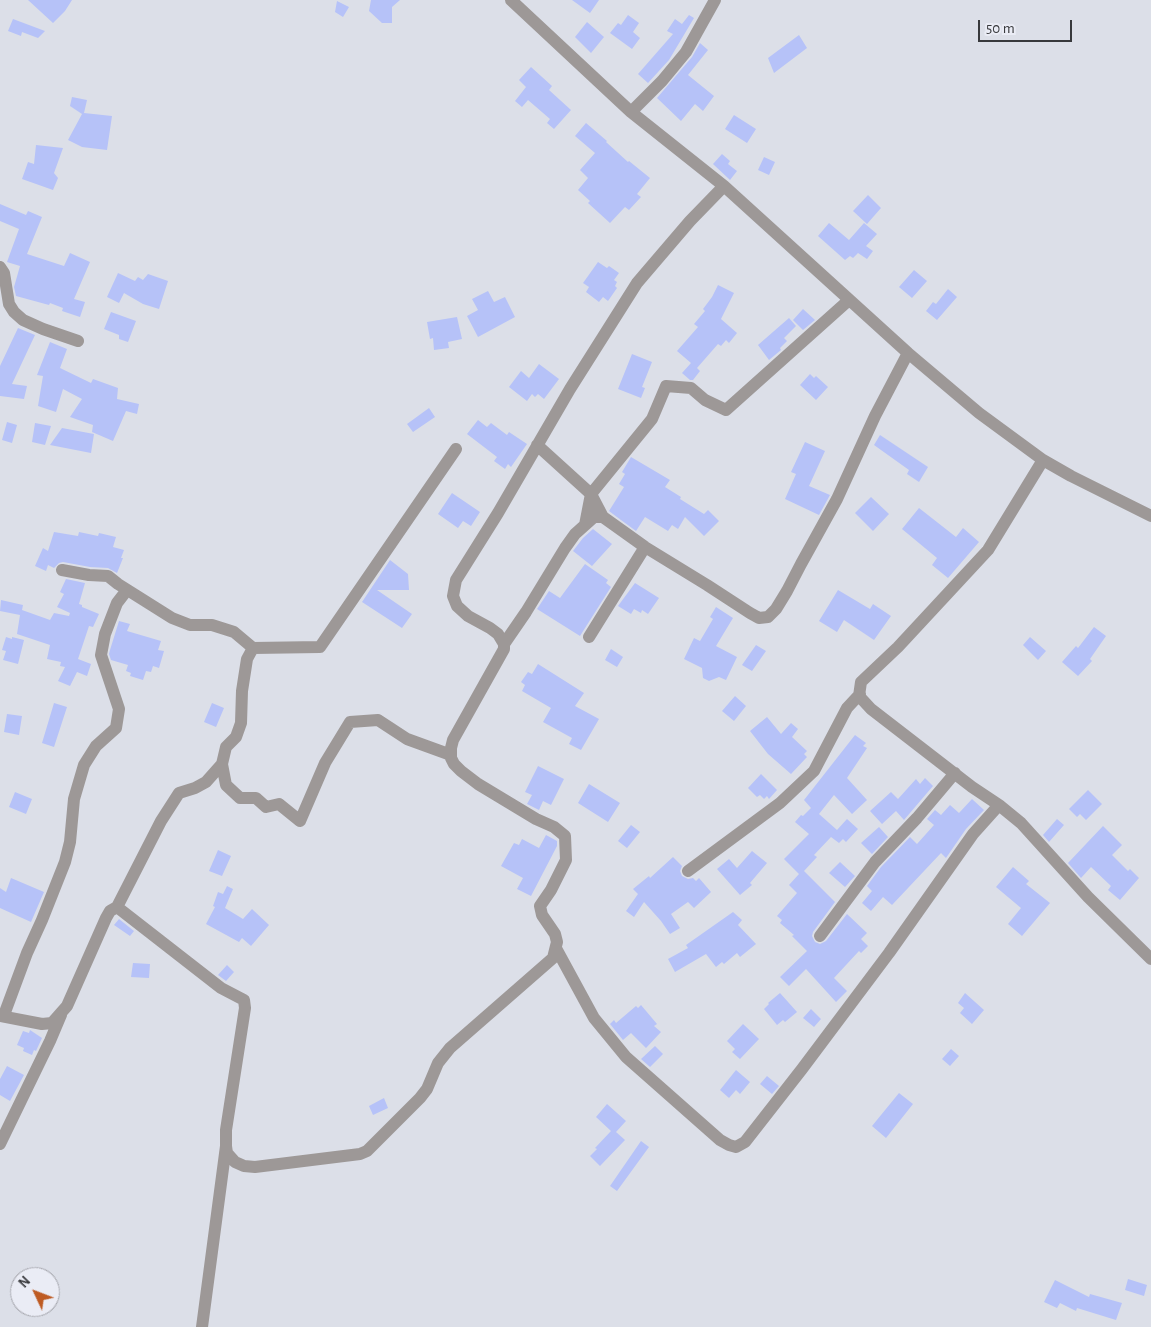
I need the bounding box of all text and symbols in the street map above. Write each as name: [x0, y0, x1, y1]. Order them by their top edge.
scale bar: [981, 10, 1075, 42]
text: 50 m: [986, 21, 1015, 36]
north arrow: [10, 1267, 60, 1317]
text: N: [16, 1274, 33, 1291]

